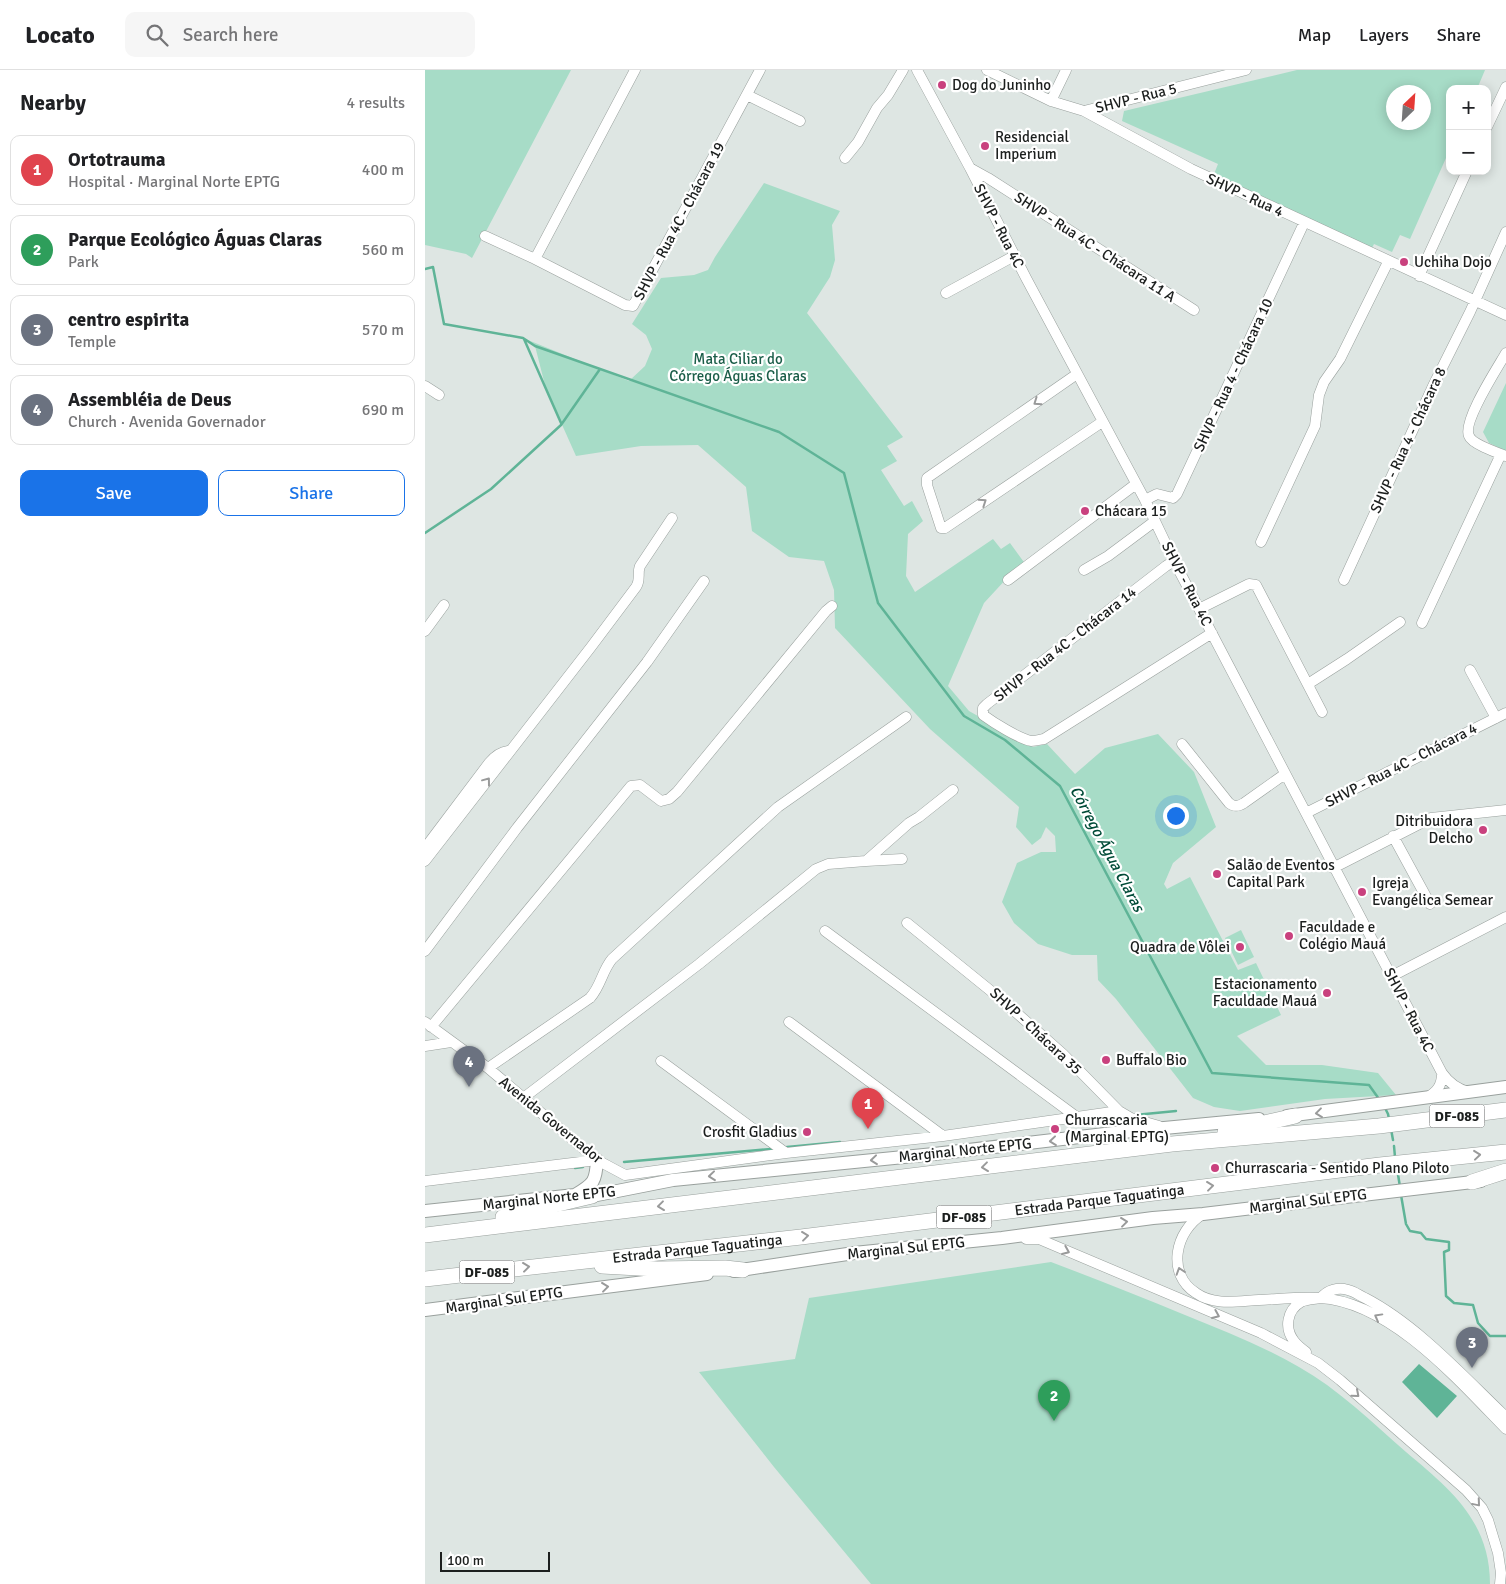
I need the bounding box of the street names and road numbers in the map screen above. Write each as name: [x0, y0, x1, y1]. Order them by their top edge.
street label: SHVP - Rua 5: [1093, 79, 1179, 117]
street label: SHVP - Rua 4C - Chácara 19: [630, 139, 728, 303]
street label: SHVP - Rua 4: [1203, 169, 1287, 221]
street label: SHVP - Rua 4C: [970, 181, 1028, 271]
street label: SHVP - Rua 4C - Chácara 11 A: [1011, 188, 1179, 306]
street label: SHVP - Rua 4 - Chácara 10: [1190, 295, 1276, 455]
street label: SHVP - Rua 4 - Chácara 8: [1366, 364, 1450, 516]
street label: SHVP - Rua 4C: [1158, 539, 1216, 629]
street label: SHVP - Rua 4C - Chácara 14: [990, 583, 1140, 705]
street label: SHVP - Rua 4C - Chácara 4: [1322, 719, 1480, 811]
street label: SHVP - Rua 4C: [1380, 965, 1438, 1055]
street label: SHVP - Chácara 35: [986, 984, 1086, 1078]
street label: Avenida Governador: [496, 1073, 607, 1168]
road number: DF-085: [1429, 1104, 1485, 1128]
street label: Marginal Norte EPTG: [897, 1134, 1033, 1166]
street label: Estrada Parque Taguatinga: [1013, 1180, 1185, 1219]
street label: Marginal Norte EPTG: [481, 1182, 617, 1214]
street label: Marginal Sul EPTG: [1248, 1185, 1368, 1217]
road number: DF-085: [937, 1206, 991, 1228]
street label: Estrada Parque Taguatinga: [611, 1230, 783, 1267]
street label: Marginal Sul EPTG: [846, 1233, 966, 1263]
road number: DF-085: [459, 1260, 515, 1284]
street label: Marginal Sul EPTG: [444, 1283, 564, 1317]

